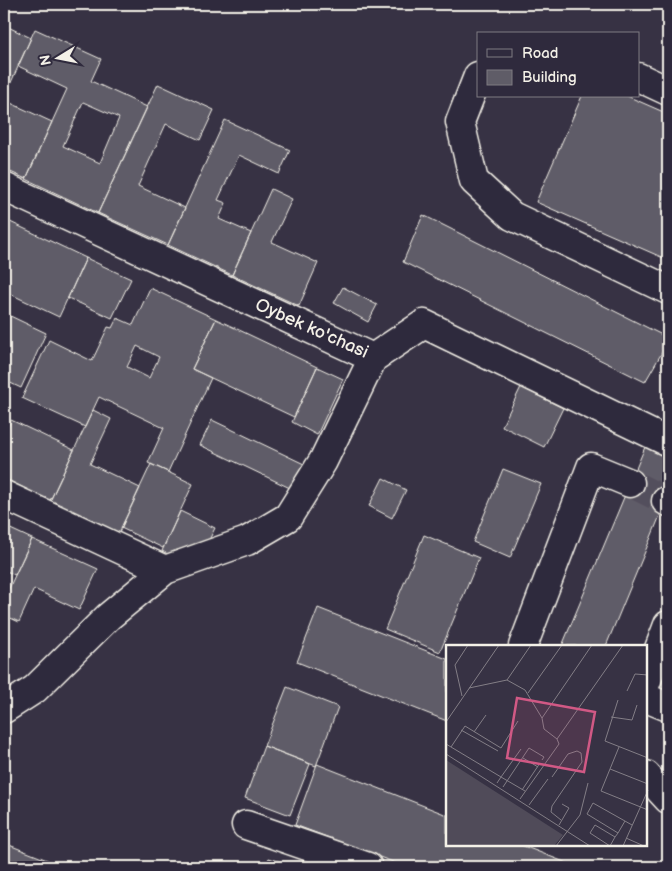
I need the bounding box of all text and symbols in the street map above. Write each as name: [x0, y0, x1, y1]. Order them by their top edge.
north arrow: [32, 32, 82, 82]
legend: [477, 32, 640, 98]
text: Road: [522, 44, 558, 63]
text: N: [36, 54, 55, 67]
text: Building: [522, 68, 577, 87]
street label: Oybek ko'chasi: [252, 294, 372, 363]
inset map: [446, 645, 647, 846]

